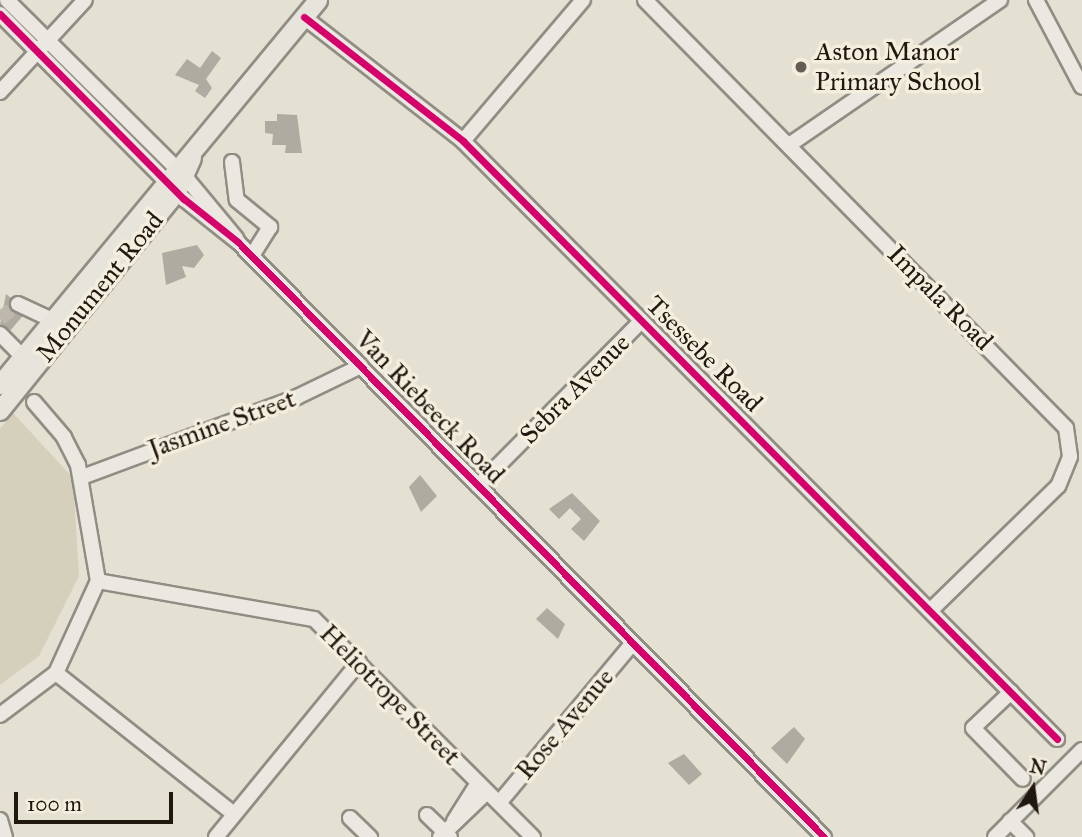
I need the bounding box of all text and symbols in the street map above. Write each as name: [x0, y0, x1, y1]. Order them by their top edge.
place label: Aston Manor Primary School: [815, 36, 981, 98]
marker: Aston Manor Primary School: [793, 59, 809, 75]
street label: Monument Road: [30, 206, 170, 368]
street label: Impala Road: [881, 239, 999, 357]
street label: Tsessebe Road: [639, 289, 769, 419]
street label: Van Riebeeck Road: [349, 324, 511, 490]
street label: Sebra Avenue: [514, 328, 636, 450]
street label: Jasmine Street: [144, 383, 300, 465]
street label: Heliotrope Street: [313, 618, 467, 772]
street label: Rose Avenue: [510, 662, 620, 786]
north arrow: [998, 753, 1068, 823]
text: N: [1027, 754, 1048, 780]
scale bar: [18, 778, 177, 822]
text: 100 m: [27, 791, 82, 817]

